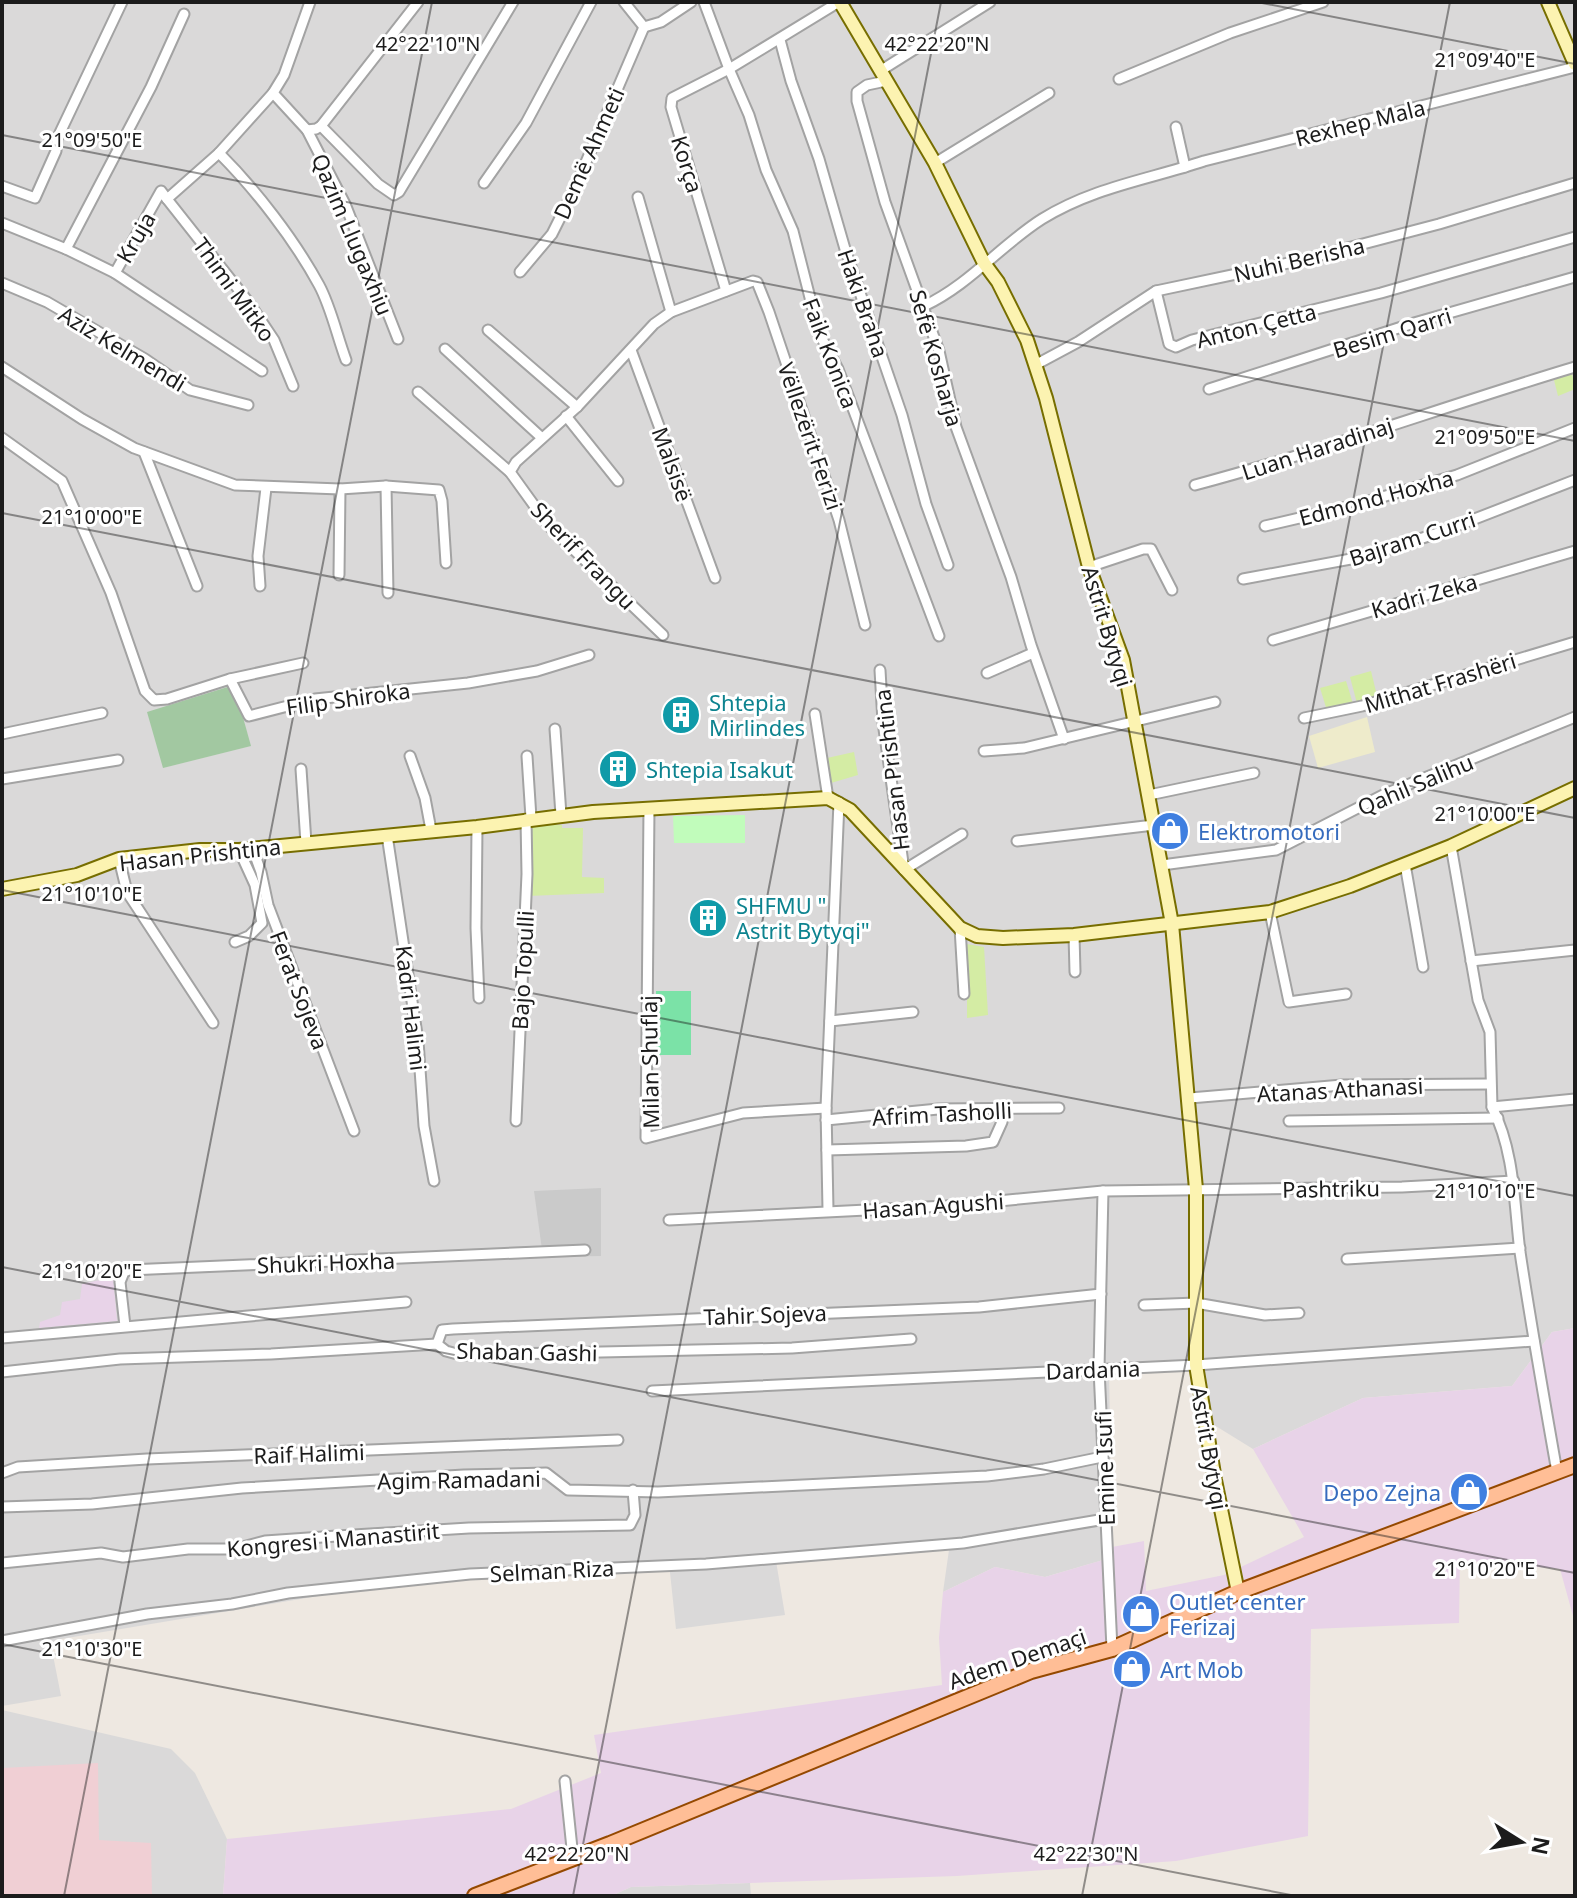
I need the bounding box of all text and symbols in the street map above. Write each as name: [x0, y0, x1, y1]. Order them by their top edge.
text: 42°22'10"N: [375, 30, 481, 57]
text: 42°22'20"N: [884, 30, 990, 57]
text: 21°09'40"E: [1435, 46, 1535, 73]
street label: Demë Ahmeti: [546, 82, 630, 224]
street label: Rexhep Mala: [1292, 91, 1428, 153]
text: 21°09'50"E: [42, 126, 142, 153]
street label: Korça: [665, 132, 711, 196]
street label: Qazim Llugaxhiu: [305, 149, 401, 319]
street label: Kruja: [108, 206, 162, 268]
street label: Nuhi Berisha: [1231, 229, 1367, 289]
street label: Thimi Mitko: [187, 231, 283, 347]
street label: Haki Braha: [831, 245, 897, 361]
street label: Sefë Kosharja: [903, 286, 971, 430]
street label: Faik Konica: [796, 293, 866, 413]
street label: Anton Çetta: [1193, 296, 1319, 354]
street label: Aziz Kelmendi: [54, 298, 192, 398]
street label: Besim Qarri: [1329, 300, 1455, 364]
street label: Vëllezërit Ferizi: [772, 358, 850, 514]
street label: Luan Haradinaj: [1238, 409, 1396, 487]
street label: Malsisë: [646, 423, 700, 505]
text: 21°09'50"E: [1435, 423, 1535, 450]
street label: Edmond Hoxha: [1295, 462, 1457, 532]
street label: Sherif Frangu: [525, 494, 643, 616]
text: 21°10'00"E: [42, 503, 142, 530]
street label: Bajram Curri: [1345, 504, 1479, 572]
street label: Astrit Bytyqi: [1075, 562, 1141, 690]
street label: Kadri Zeka: [1367, 566, 1481, 624]
street label: Mithat Frashëri: [1361, 645, 1519, 719]
street label: Filip Shiroka: [284, 674, 412, 722]
place label: Shtepia Mirlindes: [709, 687, 805, 742]
street label: Hasan Prishtina: [866, 687, 916, 853]
building icon: Shtepia Mirlindes: [660, 694, 702, 736]
street label: Qahil Salihu: [1352, 746, 1478, 822]
building icon: Shtepia Isakut: [597, 748, 639, 790]
place label: Shtepia Isakut: [646, 754, 793, 784]
text: 21°10'00"E: [1435, 800, 1535, 827]
shop icon: Elektromotori: [1149, 810, 1191, 852]
place label: Elektromotori: [1198, 816, 1340, 846]
street label: Hasan Prishtina: [118, 831, 282, 877]
text: 21°10'10"E: [42, 880, 142, 907]
place label: SHFMU " Astrit Bytyqi": [736, 890, 870, 945]
building icon: SHFMU " Astrit Bytyqi": [687, 897, 729, 939]
street label: Bajo Topulli: [504, 910, 540, 1030]
street label: Ferat Sojeva: [264, 926, 336, 1054]
street label: Kadri Halimi: [389, 944, 435, 1072]
street label: Milan Shuflaj: [633, 995, 665, 1129]
street label: Atanas Athanasi: [1256, 1070, 1424, 1108]
street label: Afrim Tasholli: [871, 1094, 1013, 1132]
street label: Pashtriku: [1282, 1172, 1380, 1204]
text: 21°10'10"E: [1435, 1177, 1535, 1204]
street label: Hasan Agushi: [861, 1185, 1005, 1225]
street label: Shukri Hoxha: [256, 1245, 396, 1279]
text: 21°10'20"E: [42, 1257, 142, 1284]
street label: Tahir Sojeva: [703, 1297, 827, 1331]
street label: Shaban Gashi: [456, 1335, 598, 1367]
street label: Dardania: [1045, 1352, 1141, 1386]
street label: Astrit Bytyqi: [1184, 1384, 1236, 1512]
street label: Emine Isufi: [1087, 1410, 1121, 1526]
street label: Raif Halimi: [253, 1436, 365, 1470]
street label: Agim Ramadani: [377, 1463, 541, 1495]
shop icon: Depo Zejna: [1448, 1471, 1490, 1513]
place label: Depo Zejna: [1323, 1477, 1441, 1507]
street label: Kongresi i Manastirit: [225, 1515, 441, 1563]
street label: Selman Riza: [489, 1552, 615, 1588]
text: 21°10'20"E: [1435, 1555, 1535, 1582]
place label: Outlet center Ferizaj: [1169, 1586, 1305, 1641]
shop icon: Outlet center Ferizaj: [1120, 1593, 1162, 1635]
street label: Adem Demaçi: [944, 1620, 1090, 1696]
text: 21°10'30"E: [42, 1635, 142, 1662]
shop icon: Art Mob: [1111, 1648, 1153, 1690]
place label: Art Mob: [1160, 1654, 1244, 1684]
north arrow: [1481, 1802, 1561, 1882]
text: N: [1525, 1834, 1558, 1858]
text: 42°22'20"N: [524, 1840, 630, 1867]
text: 42°22'30"N: [1033, 1840, 1139, 1867]

